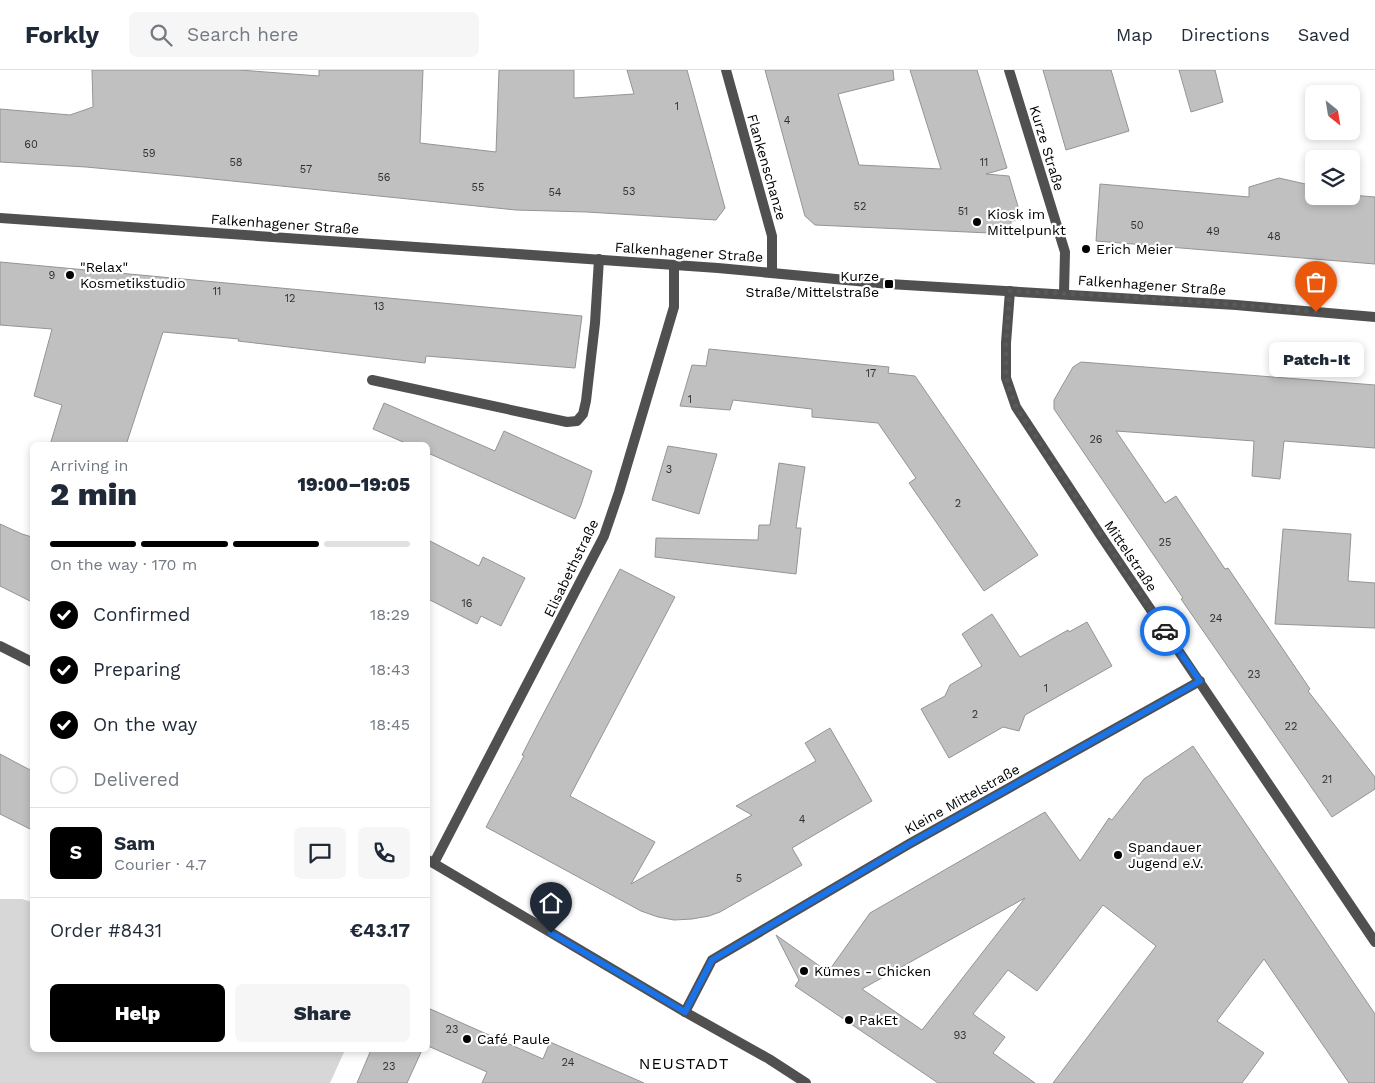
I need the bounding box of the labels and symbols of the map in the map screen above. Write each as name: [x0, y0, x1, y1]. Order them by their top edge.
north arrow: [1305, 85, 1360, 140]
house number: 1: [675, 100, 679, 113]
street label: Kurze Straße: [1026, 103, 1068, 193]
street label: Flankenschanze: [744, 112, 790, 222]
house number: 4: [784, 114, 791, 127]
house number: 60: [24, 138, 38, 151]
house number: 59: [142, 147, 156, 160]
house number: 58: [229, 156, 243, 169]
house number: 11: [980, 156, 988, 169]
house number: 57: [300, 163, 312, 176]
house number: 56: [377, 171, 391, 184]
house number: 55: [472, 181, 484, 194]
house number: 53: [623, 185, 635, 198]
house number: 54: [548, 186, 562, 199]
house number: 52: [854, 200, 866, 213]
house number: 51: [958, 205, 968, 218]
place label: Kiosk im Mittelpunkt: [987, 206, 1066, 238]
street label: Falkenhagener Straße: [210, 211, 360, 237]
marker: Kiosk im Mittelpunkt: [971, 216, 983, 228]
house number: 50: [1130, 219, 1144, 232]
house number: 49: [1206, 225, 1220, 238]
house number: 48: [1267, 230, 1281, 243]
street label: Falkenhagener Straße: [614, 239, 764, 265]
place label: Erich Meier: [1096, 241, 1173, 257]
marker: Erich Meier: [1080, 243, 1092, 255]
place label: "Relax" Kosmetikstudio: [80, 259, 186, 291]
pin: [1295, 261, 1337, 312]
place label: Kurze Straße/Mittelstraße: [746, 268, 879, 300]
house number: 9: [49, 269, 56, 282]
marker: "Relax" Kosmetikstudio: [64, 269, 76, 281]
street label: Falkenhagener Straße: [1077, 272, 1227, 298]
marker: Kurze Straße/Mittelstraße: [883, 278, 895, 290]
house number: 11: [213, 285, 221, 298]
house number: 12: [285, 292, 295, 305]
house number: 13: [374, 300, 384, 313]
callout: Patch-It: [1268, 342, 1364, 377]
house number: 17: [866, 367, 876, 380]
house number: 1: [688, 393, 692, 406]
house number: 26: [1089, 433, 1103, 446]
house number: 3: [666, 463, 672, 476]
house number: 2: [955, 497, 961, 510]
street label: Elisabethstraße: [540, 516, 602, 620]
street label: Mittelstraße: [1101, 517, 1161, 595]
house number: 25: [1159, 536, 1171, 549]
house number: 16: [462, 597, 473, 610]
courier: [1140, 606, 1190, 656]
house number: 24: [1210, 612, 1223, 625]
house number: 23: [1248, 668, 1260, 681]
house number: 1: [1044, 682, 1048, 695]
house number: 2: [972, 708, 978, 721]
house number: 22: [1285, 720, 1297, 733]
street label: Kleine Mittelstraße: [902, 761, 1022, 837]
house number: 21: [1322, 773, 1332, 786]
house number: 4: [799, 813, 806, 826]
place label: Spandauer Jugend e.V.: [1128, 839, 1204, 871]
marker: Spandauer Jugend e.V.: [1112, 849, 1124, 861]
house number: 5: [736, 872, 742, 885]
pin: [530, 882, 572, 933]
place label: Kümes - Chicken: [814, 963, 931, 979]
marker: Kümes - Chicken: [798, 965, 810, 977]
place label: PakEt: [859, 1012, 898, 1028]
marker: PakEt: [843, 1014, 855, 1026]
house number: 23: [446, 1023, 458, 1036]
house number: 93: [954, 1029, 966, 1042]
place label: Café Paule: [477, 1031, 550, 1047]
marker: Café Paule: [461, 1033, 473, 1045]
district label: NEUSTADT: [639, 1054, 729, 1073]
house number: 24: [562, 1056, 575, 1069]
house number: 23: [383, 1060, 395, 1073]

